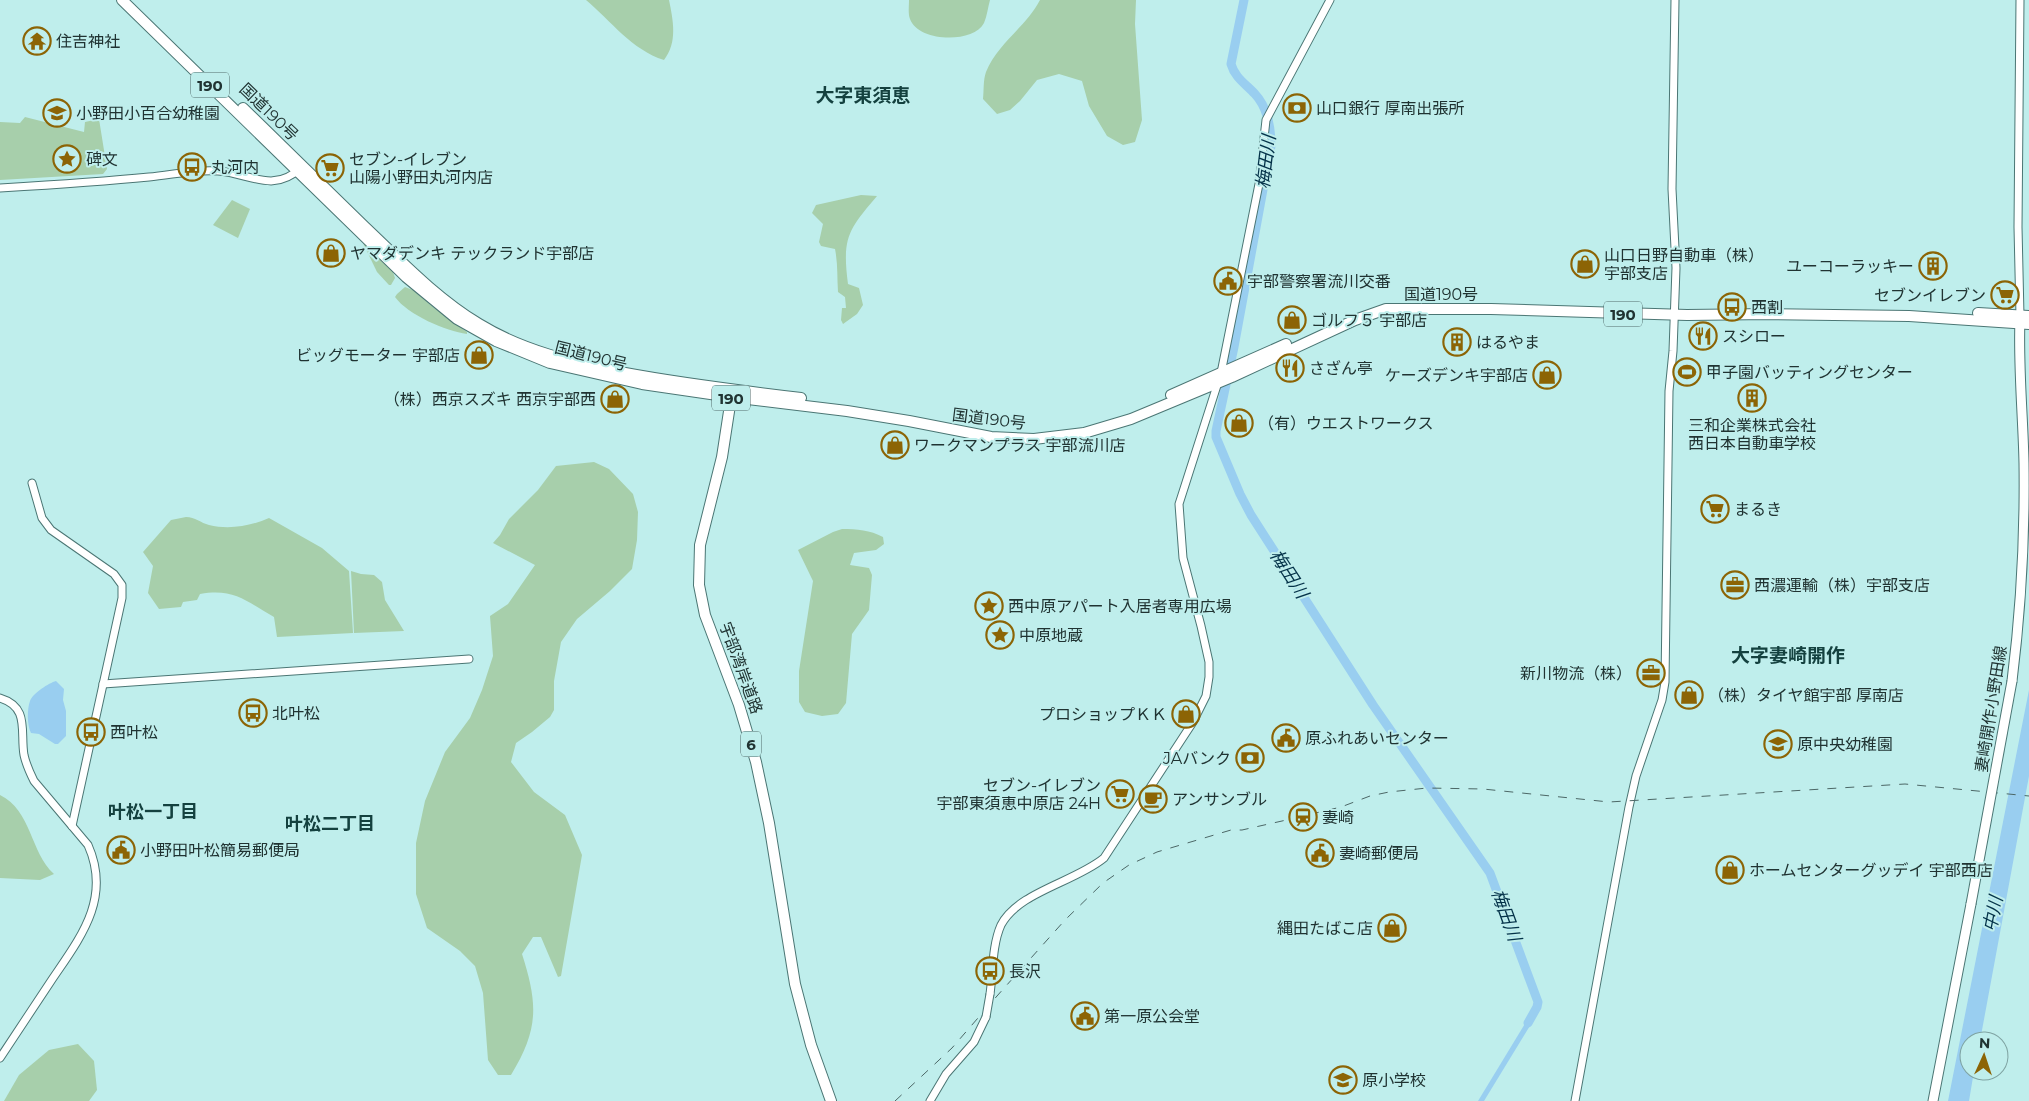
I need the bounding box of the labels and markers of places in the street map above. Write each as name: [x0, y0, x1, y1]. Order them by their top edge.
temple icon: 住吉神社: [22, 26, 52, 56]
place label: 住吉神社: [56, 32, 120, 51]
bank icon: 山口銀行 厚南出張所: [1282, 93, 1312, 123]
school or university icon: 小野田小百合幼稚園: [42, 98, 72, 128]
place label: 山口銀行 厚南出張所: [1316, 99, 1464, 118]
place label: 小野田小百合幼稚園: [76, 104, 220, 123]
place icon: 碑文: [52, 144, 82, 174]
place label: 碑文: [86, 150, 118, 169]
place label: セブン-イレブン 山陽小野田丸河内店: [349, 150, 493, 187]
bus stop icon: 丸河内: [177, 152, 207, 182]
supermarket icon: セブン-イレブン 山陽小野田丸河内店: [315, 153, 345, 183]
place label: 丸河内: [211, 158, 259, 177]
shop icon: ヤマダデンキ テックランド宇部店: [316, 238, 346, 268]
place label: ヤマダデンキ テックランド宇部店: [350, 244, 594, 263]
place label: 山口日野自動車（株） 宇部支店: [1604, 246, 1764, 283]
shop icon: 山口日野自動車（株） 宇部支店: [1570, 249, 1600, 279]
building icon: ユーコーラッキー: [1918, 251, 1948, 281]
place label: ユーコーラッキー: [1786, 257, 1914, 276]
public building icon: 宇部警察署流川交番: [1213, 266, 1243, 296]
place label: 宇部警察署流川交番: [1247, 272, 1391, 291]
supermarket icon: セブンイレブン: [1990, 280, 2020, 310]
place label: セブンイレブン: [1874, 286, 1986, 305]
bus stop icon: 西割: [1717, 292, 1747, 322]
place label: 西割: [1751, 298, 1783, 317]
shop icon: ゴルフ５ 宇部店: [1277, 305, 1307, 335]
place label: ゴルフ５ 宇部店: [1311, 311, 1427, 330]
restaurant icon: スシロー: [1688, 321, 1718, 351]
building icon: はるやま: [1442, 327, 1472, 357]
place label: スシロー: [1722, 327, 1786, 346]
place label: はるやま: [1476, 333, 1540, 352]
shop icon: ビッグモーター 宇部店: [464, 340, 494, 370]
place label: ビッグモーター 宇部店: [296, 346, 460, 365]
restaurant icon: さざん亭: [1275, 353, 1305, 383]
sports icon: 甲子園バッティングセンター: [1672, 357, 1702, 387]
place label: さざん亭: [1309, 359, 1373, 378]
shop icon: ケーズデンキ宇部店: [1532, 360, 1562, 390]
place label: 甲子園バッティングセンター: [1706, 363, 1913, 382]
place label: ケーズデンキ宇部店: [1385, 366, 1528, 385]
building icon: 三和企業株式会社 西日本自動車学校: [1737, 383, 1767, 413]
shop icon: （株）西京スズキ 西京宇部西: [600, 384, 630, 414]
place label: （株）西京スズキ 西京宇部西: [384, 390, 596, 409]
shop icon: （有）ウエストワークス: [1224, 408, 1254, 438]
place label: （有）ウエストワークス: [1258, 414, 1434, 433]
place label: 三和企業株式会社 西日本自動車学校: [1688, 416, 1816, 453]
shop icon: ワークマンプラス 宇部流川店: [880, 430, 910, 460]
place label: ワークマンプラス 宇部流川店: [914, 436, 1125, 455]
supermarket icon: まるき: [1700, 494, 1730, 524]
place label: まるき: [1734, 500, 1782, 519]
office icon: 西濃運輸（株）宇部支店: [1720, 570, 1750, 600]
place label: 西濃運輸（株）宇部支店: [1754, 576, 1930, 595]
place icon: 西中原アパート入居者専用広場: [974, 591, 1004, 621]
place label: 西中原アパート入居者専用広場: [1008, 597, 1232, 616]
place icon: 中原地蔵: [985, 620, 1015, 650]
place label: 中原地蔵: [1019, 626, 1083, 645]
office icon: 新川物流（株）: [1636, 658, 1666, 688]
place label: 新川物流（株）: [1520, 664, 1632, 683]
shop icon: （株）タイヤ館宇部 厚南店: [1674, 680, 1704, 710]
place label: （株）タイヤ館宇部 厚南店: [1708, 686, 1904, 705]
bus stop icon: 北叶松: [238, 698, 268, 728]
shop icon: プロショップＫＫ: [1171, 699, 1201, 729]
place label: 北叶松: [272, 704, 320, 723]
place label: プロショップＫＫ: [1039, 705, 1167, 724]
bus stop icon: 西叶松: [76, 717, 106, 747]
place label: 西叶松: [110, 723, 158, 742]
public building icon: 原ふれあいセンター: [1271, 723, 1301, 753]
place label: 原ふれあいセンター: [1305, 729, 1449, 748]
school or university icon: 原中央幼稚園: [1763, 729, 1793, 759]
place label: 原中央幼稚園: [1797, 735, 1893, 754]
bank icon: JAバンク: [1235, 743, 1265, 773]
place label: JAバンク: [1162, 749, 1231, 768]
place label: セブン-イレブン 宇部東須恵中原店 24H: [936, 776, 1101, 813]
supermarket icon: セブン-イレブン 宇部東須恵中原店 24H: [1105, 779, 1135, 809]
cafe icon: アンサンブル: [1138, 784, 1168, 814]
place label: アンサンブル: [1172, 790, 1267, 809]
station icon: 妻崎: [1288, 802, 1318, 832]
place label: 妻崎: [1322, 808, 1354, 827]
public building icon: 小野田叶松簡易郵便局: [106, 835, 136, 865]
public building icon: 妻崎郵便局: [1305, 838, 1335, 868]
place label: 小野田叶松簡易郵便局: [140, 841, 300, 860]
place label: 妻崎郵便局: [1339, 844, 1419, 863]
shop icon: ホームセンターグッデイ 宇部西店: [1715, 855, 1745, 885]
place label: ホームセンターグッデイ 宇部西店: [1749, 861, 1993, 880]
shop icon: 縄田たばこ店: [1377, 913, 1407, 943]
place label: 縄田たばこ店: [1277, 919, 1373, 938]
bus stop icon: 長沢: [975, 956, 1005, 986]
place label: 長沢: [1009, 962, 1041, 981]
public building icon: 第一原公会堂: [1070, 1001, 1100, 1031]
place label: 第一原公会堂: [1104, 1007, 1200, 1026]
school or university icon: 原小学校: [1328, 1065, 1358, 1095]
place label: 原小学校: [1362, 1071, 1426, 1090]

